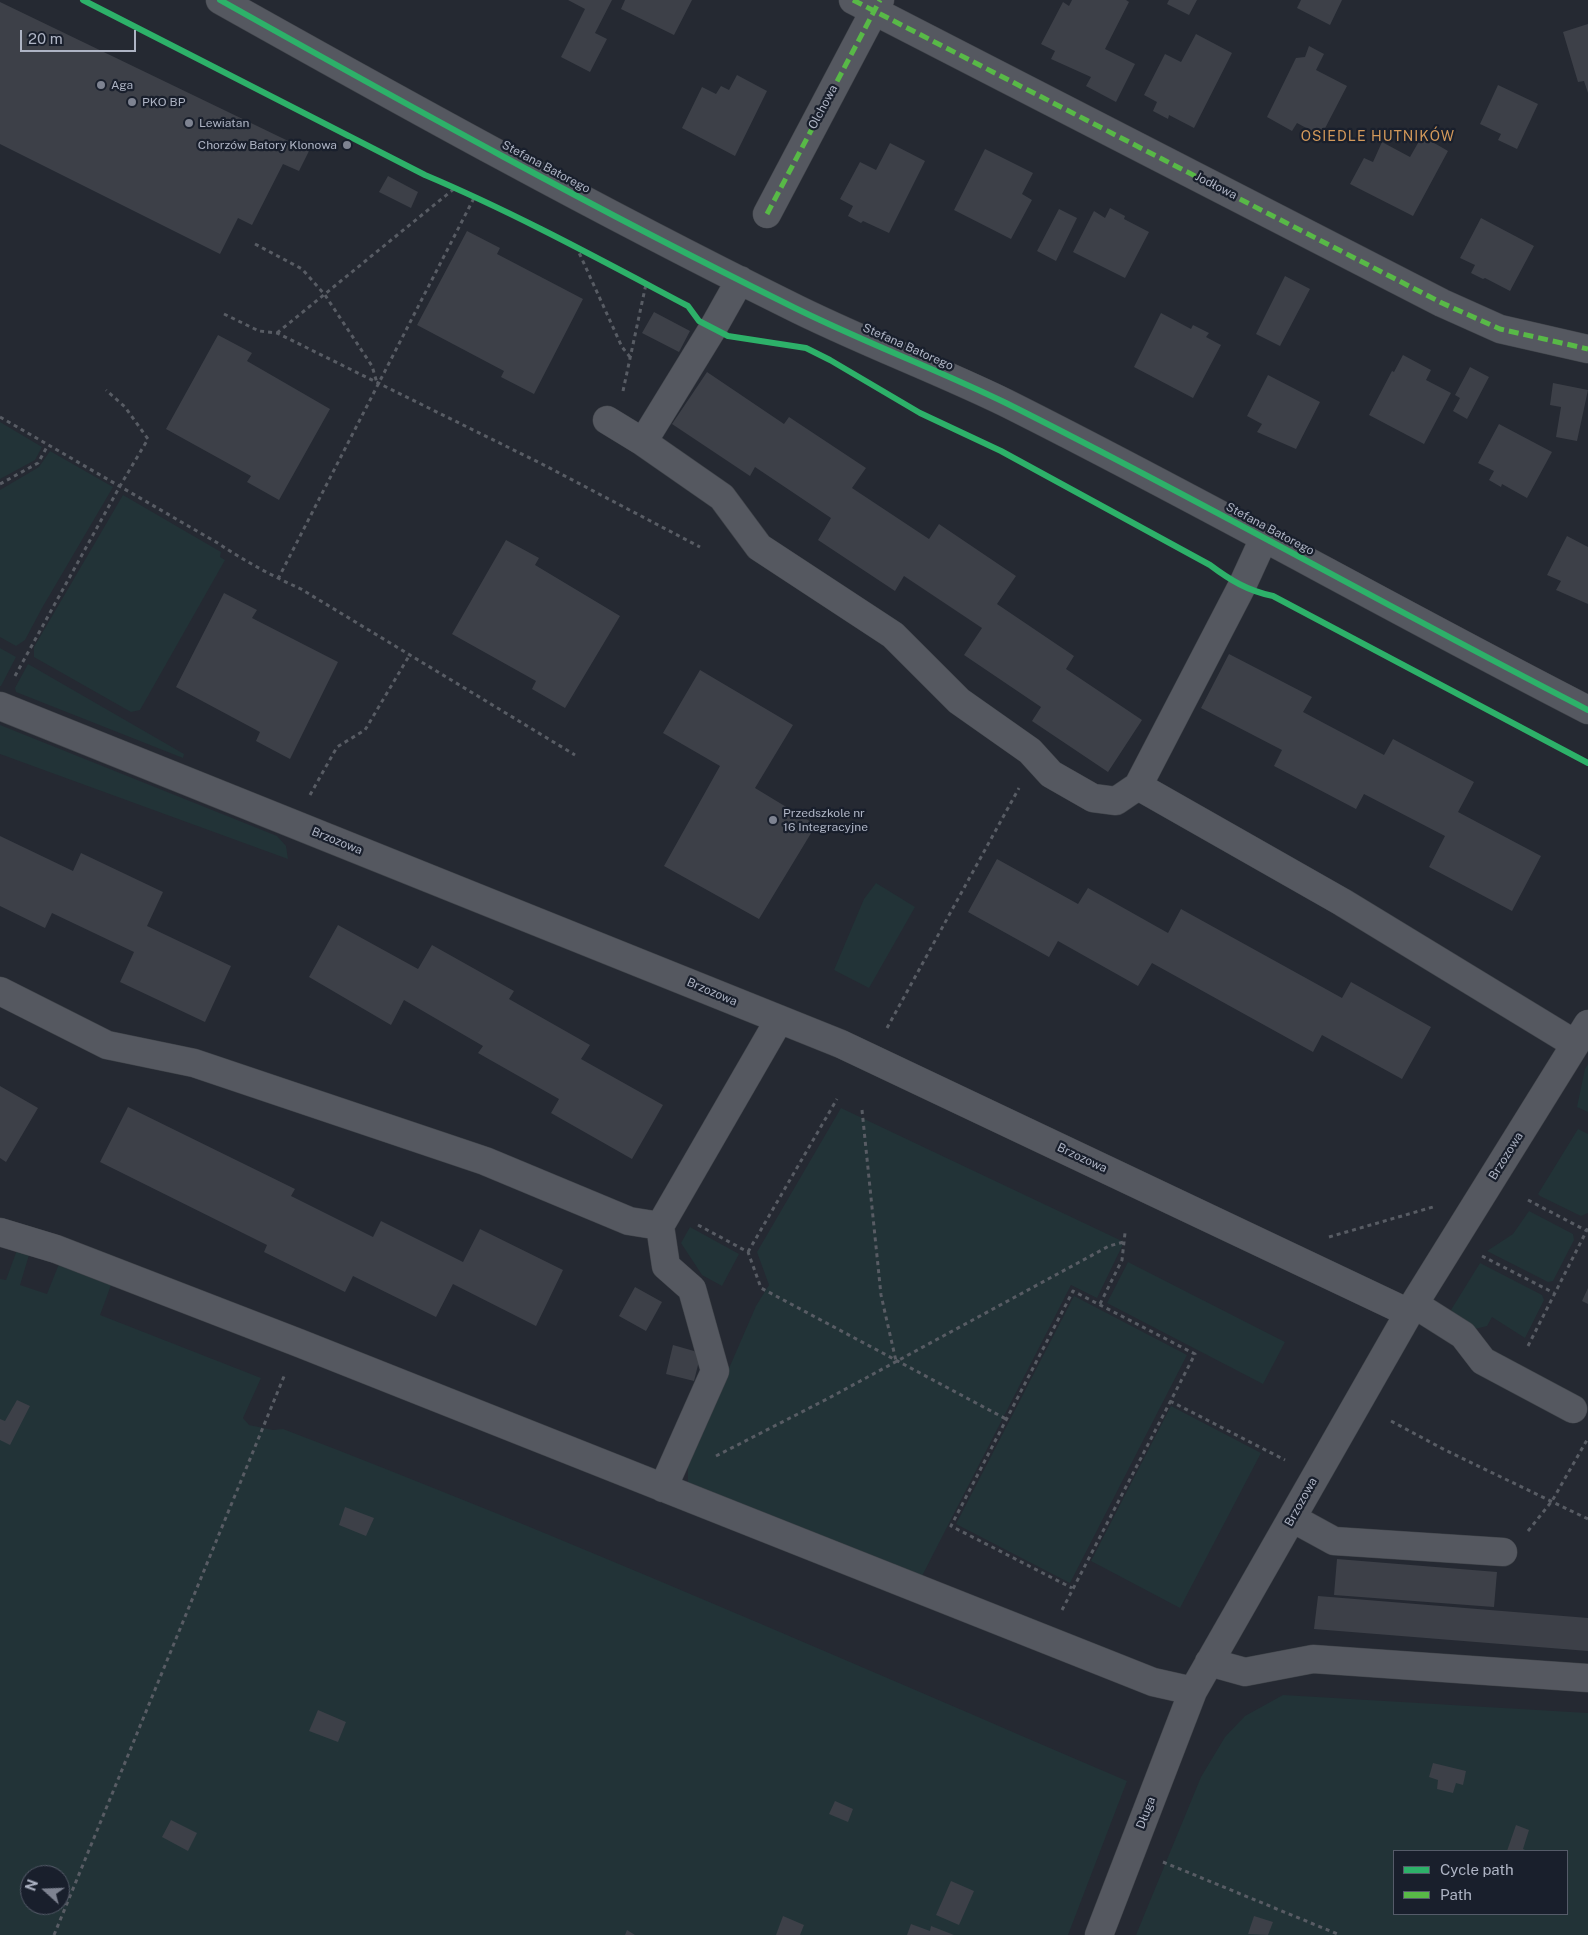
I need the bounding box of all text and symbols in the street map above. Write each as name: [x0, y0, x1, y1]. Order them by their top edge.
scale bar: [22, 20, 139, 52]
text: 20 m: [28, 30, 63, 47]
place label: Aga: [111, 78, 133, 92]
marker: Aga: [95, 79, 107, 91]
street label: Olchowa: [805, 82, 841, 132]
place label: PKO BP: [142, 95, 185, 109]
marker: PKO BP: [126, 96, 138, 108]
place label: Lewiatan: [199, 116, 249, 130]
marker: Lewiatan: [183, 117, 195, 129]
district label: OSIEDLE HUTNIKÓW: [1299, 129, 1457, 145]
place label: Chorzów Batory Klonowa: [198, 138, 337, 152]
street label: Stefana Batorego: [499, 138, 593, 196]
marker: Chorzów Batory Klonowa: [341, 139, 353, 151]
street label: Jodłowa: [1193, 169, 1239, 203]
street label: Stefana Batorego: [860, 321, 956, 373]
street label: Stefana Batorego: [1223, 500, 1317, 558]
place label: Przedszkole nr 16 Integracyjne: [783, 806, 868, 834]
marker: Przedszkole nr 16 Integracyjne: [767, 814, 779, 826]
street label: Brzozowa: [310, 824, 364, 858]
street label: Brzozowa: [685, 975, 739, 1009]
street label: Brzozowa: [1486, 1130, 1526, 1182]
street label: Brzozowa: [1055, 1140, 1109, 1176]
street label: Brzozowa: [1282, 1475, 1320, 1529]
street label: Długa: [1133, 1795, 1159, 1831]
legend: [1393, 1850, 1568, 1915]
text: Cycle path: [1440, 1861, 1514, 1878]
north arrow: [20, 1865, 70, 1915]
text: N: [22, 1877, 41, 1893]
text: Path: [1440, 1886, 1472, 1903]

